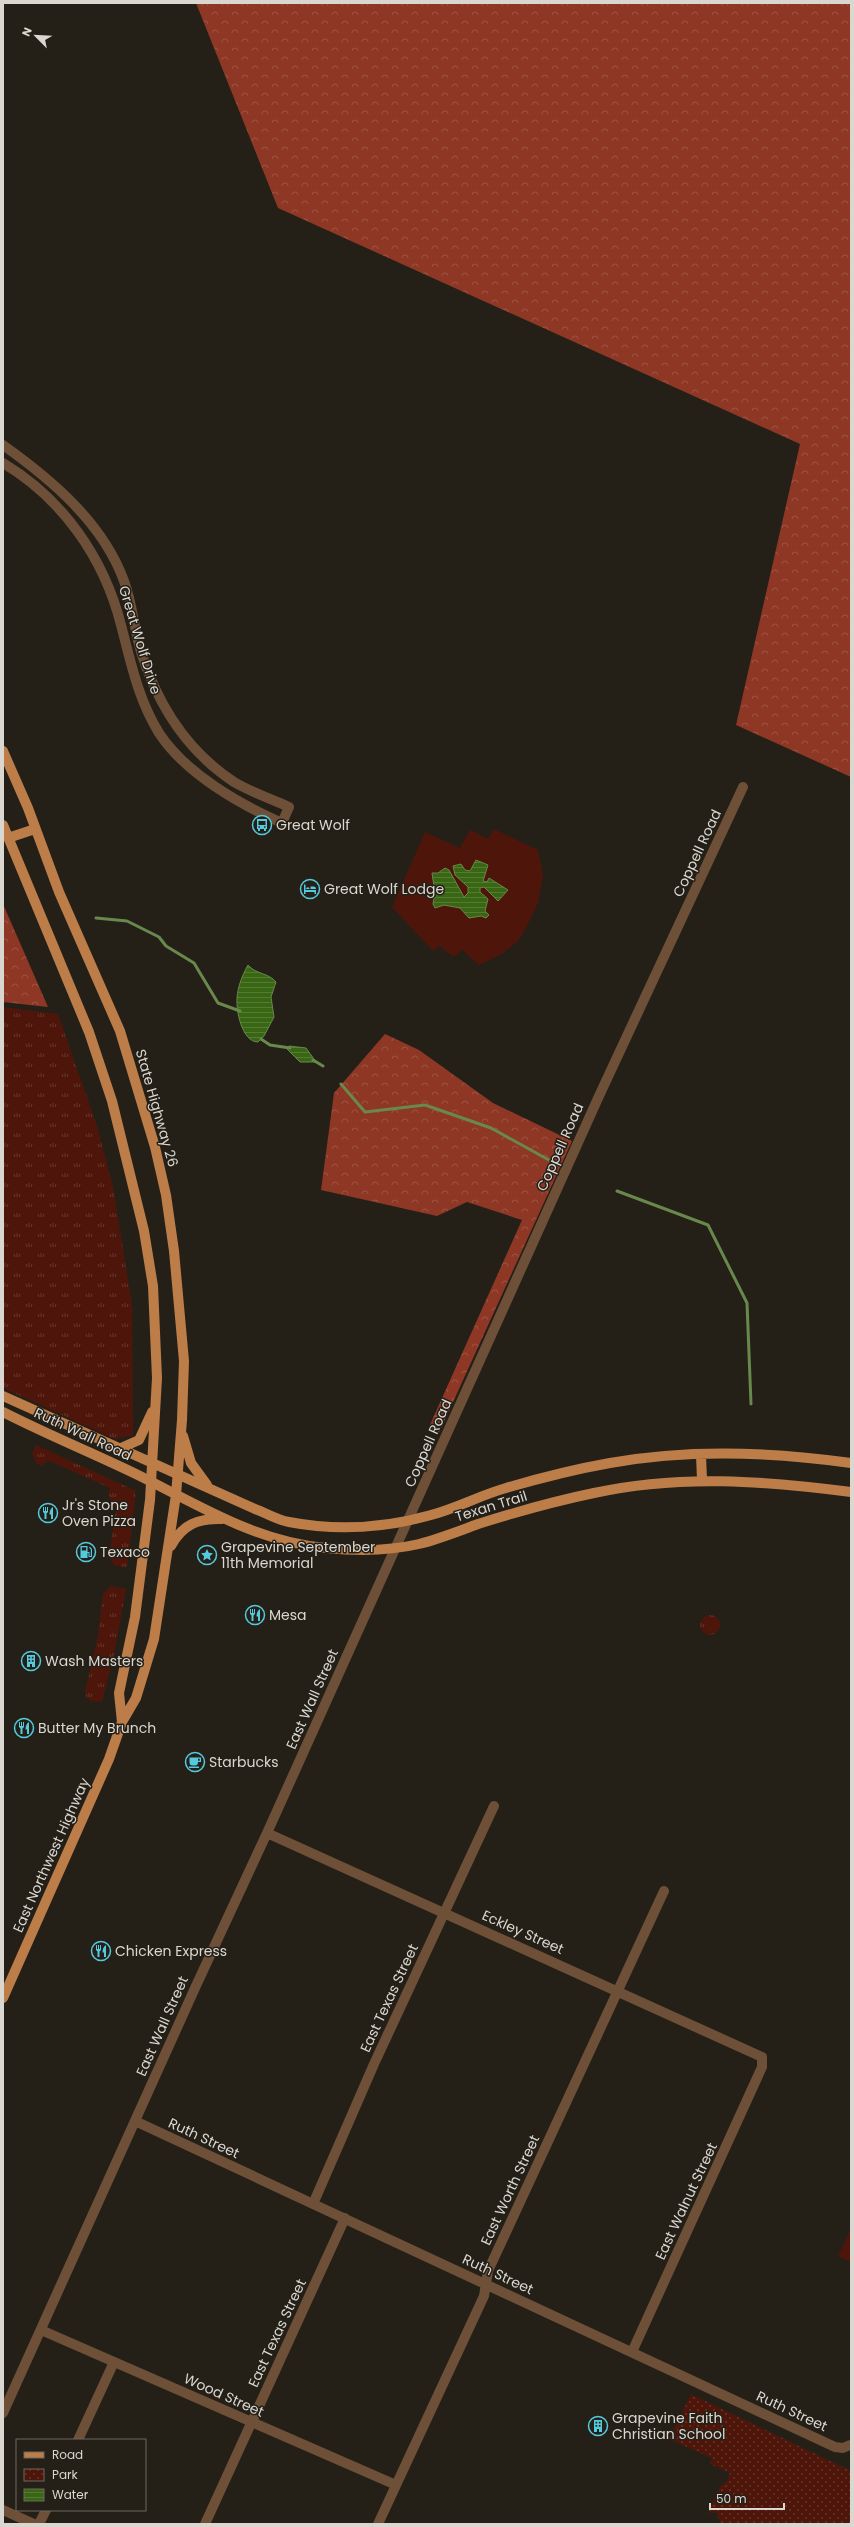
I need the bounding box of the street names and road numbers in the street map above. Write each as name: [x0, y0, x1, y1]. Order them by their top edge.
street label: Great Wolf Drive: [114, 583, 166, 697]
street label: Coppell Road: [668, 806, 726, 900]
street label: State Highway 26: [131, 1047, 183, 1169]
street label: Coppell Road: [532, 1100, 588, 1194]
street label: Coppell Road: [400, 1396, 456, 1490]
street label: Ruth Wall Road: [31, 1403, 135, 1465]
street label: Texan Trail: [453, 1486, 529, 1526]
street label: East Wall Street: [281, 1646, 343, 1752]
street label: East Northwest Highway: [8, 1774, 94, 1936]
street label: Eckley Street: [479, 1905, 567, 1959]
street label: East Texas Street: [355, 1941, 423, 2055]
street label: East Wall Street: [131, 1973, 193, 2079]
street label: Ruth Street: [165, 2113, 243, 2163]
street label: East Worth Street: [476, 2132, 544, 2248]
street label: East Walnut Street: [650, 2139, 722, 2263]
street label: Ruth Street: [459, 2249, 537, 2299]
street label: East Texas Street: [243, 2276, 311, 2390]
street label: Wood Street: [181, 2368, 267, 2422]
street label: Ruth Street: [753, 2386, 831, 2436]

